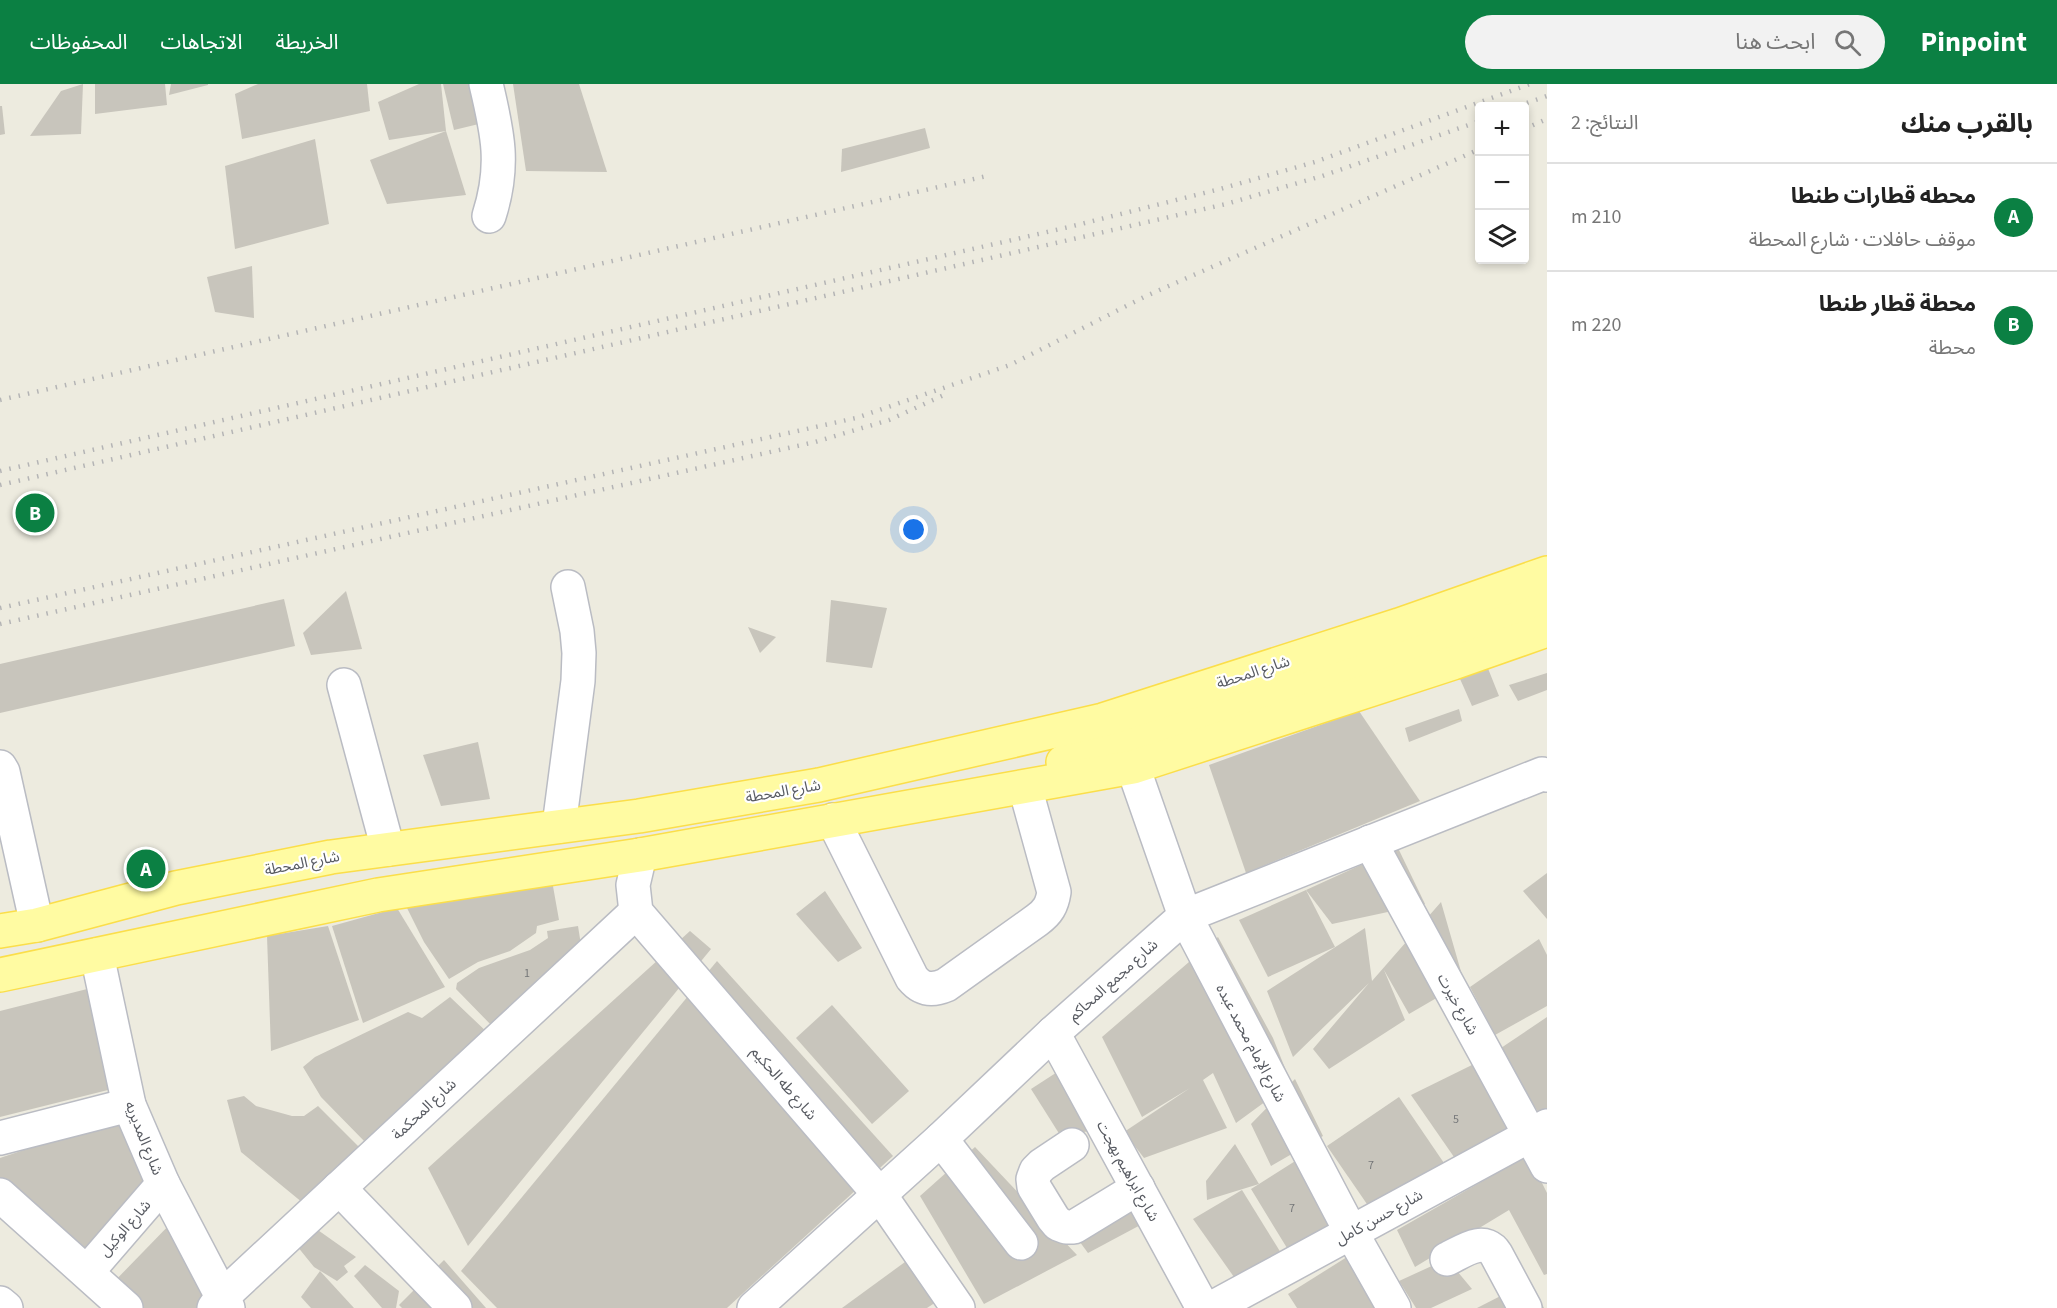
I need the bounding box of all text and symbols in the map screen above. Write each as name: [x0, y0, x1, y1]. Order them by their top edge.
search box: [1465, 15, 1885, 69]
text: Pinpoint: [1921, 22, 2027, 62]
text: ابحث هنا: [1735, 26, 1816, 58]
icon: search: [1831, 26, 1864, 59]
text: المحفوظات: [30, 27, 127, 57]
text: الاتجاهات: [160, 27, 242, 57]
text: الخريطة: [275, 27, 338, 57]
map controls: [1475, 102, 1529, 264]
button: +: [1475, 102, 1529, 156]
text: بالقرب منك: [1901, 105, 2033, 142]
text: النتائج: 2: [1571, 109, 1638, 137]
button: −: [1475, 156, 1529, 210]
text: محطه قطارات طنطا: [1791, 180, 1976, 212]
text: 210 m: [1571, 203, 1621, 231]
text: A: [2008, 203, 2019, 231]
button: layers: [1475, 210, 1529, 264]
text: موقف حافلات · شارع المحطة: [1749, 226, 1976, 254]
text: محطة قطار طنطا: [1819, 288, 1976, 320]
text: 220 m: [1571, 311, 1621, 339]
text: B: [2007, 311, 2020, 339]
text: محطة: [1929, 334, 1976, 362]
pin: B: [15, 490, 54, 536]
your location: [899, 515, 928, 544]
street label: شارع المحطة: [1214, 651, 1293, 695]
street label: شارع المحطة: [744, 775, 823, 809]
pin: A: [126, 846, 166, 892]
street label: شارع المحطة: [263, 846, 342, 882]
street label: شارع مجمع المحاكم: [1064, 934, 1164, 1027]
house number: 1: [524, 965, 530, 982]
street label: شارع خيرت: [1431, 970, 1483, 1040]
street label: شارع الإمام محمد عبده: [1210, 981, 1291, 1107]
street label: شارع طه الحكيم: [745, 1042, 822, 1126]
street label: شارع المحكمة: [387, 1074, 462, 1146]
street label: شارع المديريه: [118, 1098, 168, 1179]
house number: 5: [1453, 1111, 1459, 1128]
street label: شارع ابراهيم بهجت: [1090, 1117, 1164, 1226]
house number: 7: [1368, 1157, 1374, 1174]
street label: شارع حسن كامل: [1332, 1185, 1428, 1251]
street label: شارع الوكيل: [95, 1195, 157, 1262]
house number: 7: [1289, 1200, 1295, 1217]

